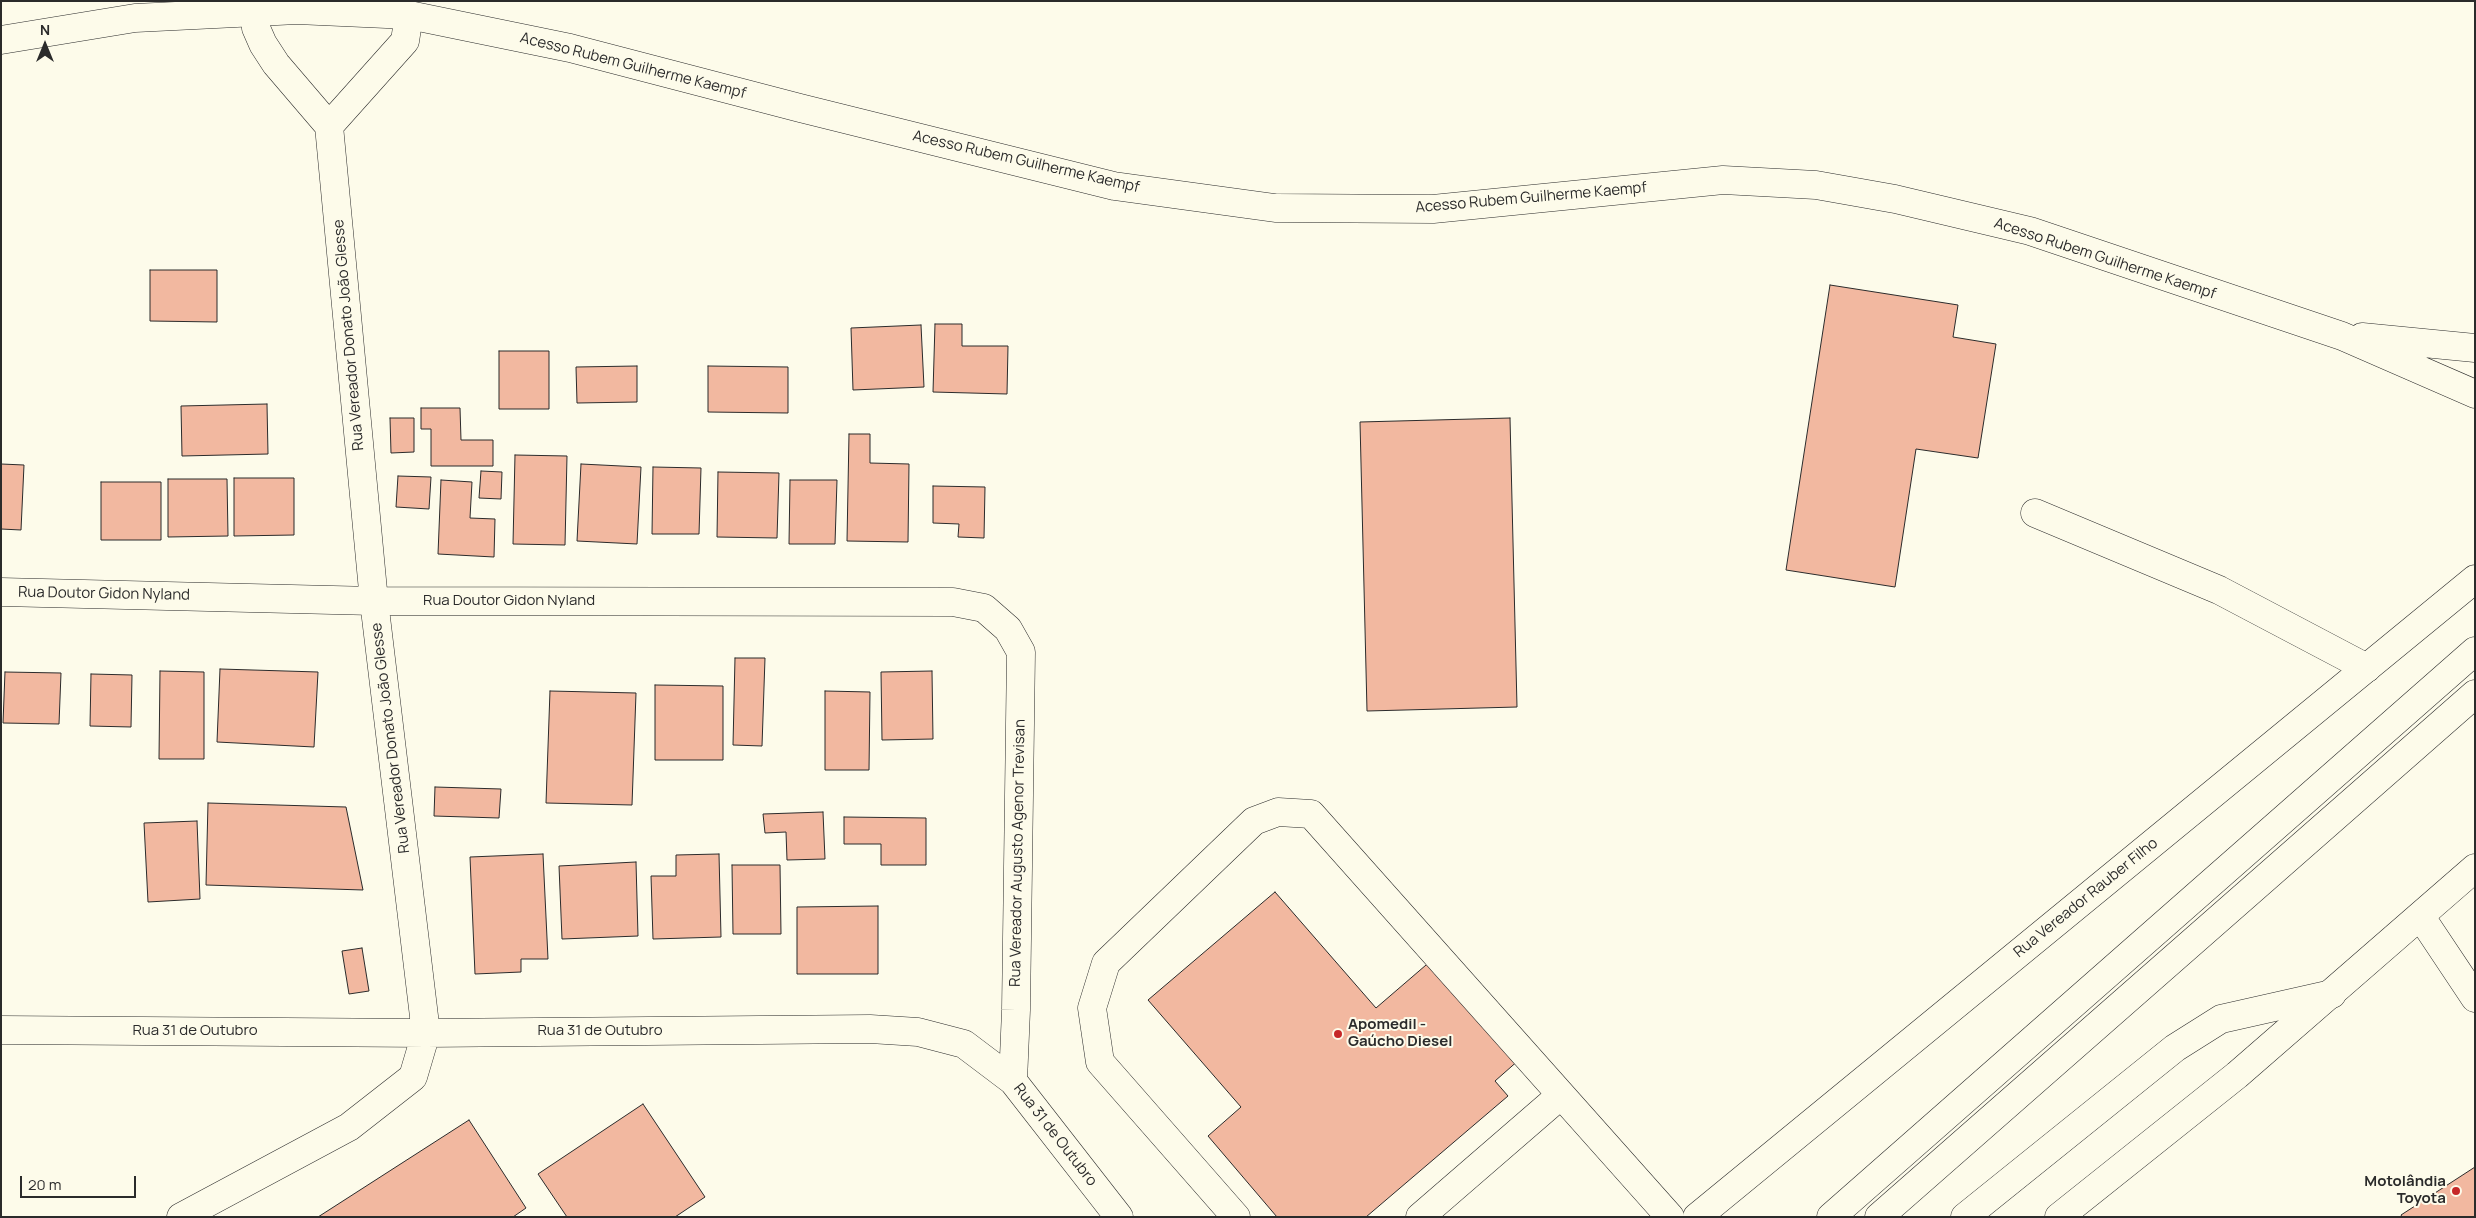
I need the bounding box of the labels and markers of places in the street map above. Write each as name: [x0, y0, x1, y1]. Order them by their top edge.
place label: Apomedil - Gaúcho Diesel: [1348, 1016, 1452, 1051]
marker: Apomedil - Gaúcho Diesel: [1332, 1028, 1344, 1040]
place label: Motolândia Toyota: [2364, 1173, 2446, 1208]
marker: Motolândia Toyota: [2450, 1185, 2462, 1197]

